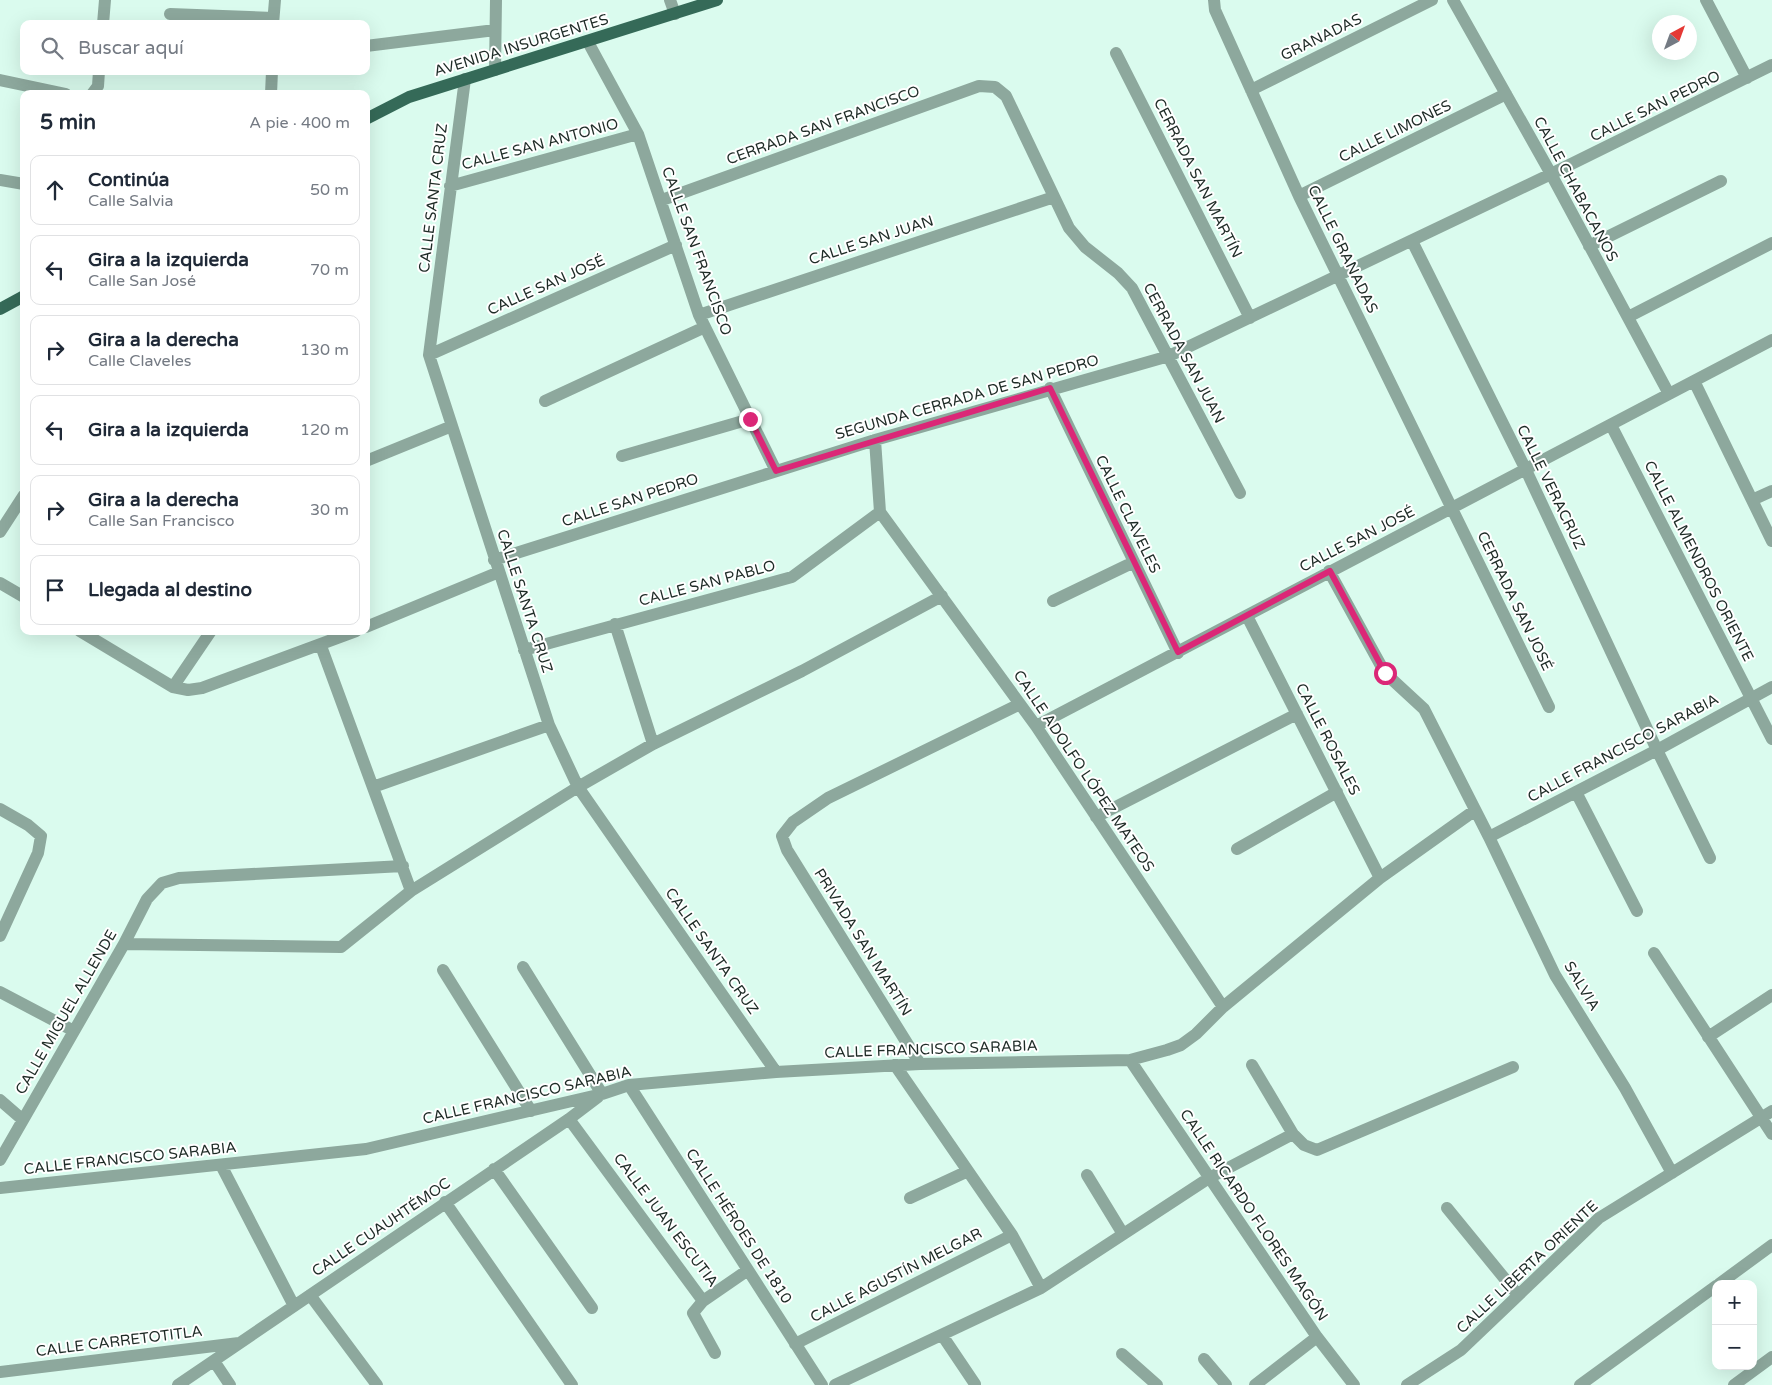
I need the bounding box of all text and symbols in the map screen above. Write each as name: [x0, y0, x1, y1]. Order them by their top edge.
street label: AVENIDA INSURGENTES: [432, 10, 610, 80]
street label: GRANADAS: [1278, 10, 1364, 64]
north arrow: [1652, 15, 1697, 60]
search box: [20, 20, 370, 75]
icon: search: [38, 34, 66, 62]
text: Buscar aquí: [78, 37, 184, 59]
street label: CALLE SAN PEDRO: [1587, 67, 1723, 145]
street label: CERRADA SAN FRANCISCO: [724, 82, 922, 168]
street label: CERRADA SAN MARTÍN: [1150, 95, 1246, 261]
street label: CALLE LIMONES: [1336, 96, 1454, 166]
text: 5 min: [40, 110, 96, 135]
text: A pie · 400 m: [249, 113, 350, 133]
street label: CALLE CHABACANOS: [1530, 113, 1622, 265]
street label: CALLE SAN ANTONIO: [460, 114, 620, 174]
street label: CALLE SANTA CRUZ: [415, 122, 451, 274]
street label: CALLE SAN FRANCISCO: [658, 164, 736, 338]
text: Continúa: [88, 169, 170, 191]
icon: ahead: [41, 176, 69, 204]
text: 50 m: [310, 180, 349, 200]
street label: CALLE GRANADAS: [1304, 182, 1382, 316]
text: Calle Salvia: [88, 191, 174, 211]
street label: CALLE SAN JUAN: [806, 211, 936, 269]
text: Gira a la izquierda: [88, 249, 249, 271]
street label: CALLE SAN JOSÉ: [484, 251, 608, 319]
icon: left: [41, 256, 69, 284]
text: 70 m: [310, 260, 349, 280]
text: Calle San José: [88, 271, 196, 291]
street label: CERRADA SAN JUAN: [1139, 280, 1229, 426]
text: Gira a la derecha: [88, 329, 239, 351]
icon: right: [41, 336, 69, 364]
text: 130 m: [300, 340, 349, 360]
text: Calle Claveles: [88, 351, 191, 371]
street label: SEGUNDA CERRADA DE SAN PEDRO: [833, 351, 1101, 443]
route end: [739, 408, 762, 431]
icon: left: [41, 416, 69, 444]
text: Gira a la izquierda: [88, 419, 249, 441]
text: 120 m: [300, 420, 349, 440]
street label: CALLE VERACRUZ: [1513, 422, 1589, 552]
street label: CALLE CLAVELES: [1092, 452, 1164, 576]
street label: CALLE ALMENDROS ORIENTE: [1640, 458, 1758, 664]
street label: CALLE SAN PEDRO: [559, 469, 701, 531]
text: Gira a la derecha: [88, 489, 239, 511]
icon: right: [41, 496, 69, 524]
text: 30 m: [310, 500, 349, 520]
street label: CALLE SAN JOSÉ: [1296, 502, 1418, 576]
text: Calle San Francisco: [88, 511, 235, 531]
street label: CALLE SANTA CRUZ: [493, 527, 557, 675]
street label: CERRADA SAN JOSÉ: [1473, 528, 1557, 674]
street label: CALLE SAN PABLO: [637, 556, 777, 610]
icon: arrive: [41, 576, 69, 604]
text: Llegada al destino: [88, 579, 252, 601]
route start: [1374, 662, 1397, 685]
street label: CALLE ADOLFO LÓPEZ MATEOS: [1010, 667, 1158, 875]
street label: CALLE ROSALES: [1292, 680, 1364, 798]
street label: CALLE FRANCISCO SARABIA: [1524, 690, 1722, 806]
street label: PRIVADA SAN MARTÍN: [810, 865, 916, 1019]
street label: CALLE SANTA CRUZ: [662, 884, 762, 1018]
street label: CALLE MIGUEL ALLENDE: [11, 927, 121, 1097]
street label: SALVIA: [1560, 958, 1604, 1014]
street label: CALLE FRANCISCO SARABIA: [824, 1036, 1038, 1062]
street label: CALLE FRANCISCO SARABIA: [421, 1062, 633, 1128]
street label: CALLE RICARDO FLORES MAGÓN: [1176, 1106, 1332, 1324]
street label: CALLE FRANCISCO SARABIA: [23, 1138, 237, 1178]
street label: CALLE HÉROES DE 1810: [682, 1145, 796, 1307]
street label: CALLE JUAN ESCUTIA: [610, 1150, 722, 1290]
street label: CALLE CUAUHTÉMOC: [308, 1174, 454, 1280]
street label: CALLE LIBERTA ORIENTE: [1453, 1197, 1601, 1337]
street label: CALLE AGUSTÍN MELGAR: [807, 1224, 985, 1326]
map controls: [1712, 1280, 1757, 1370]
button: +: [1712, 1280, 1757, 1325]
street label: CALLE CARRETOTITLA: [35, 1322, 203, 1360]
button: −: [1712, 1325, 1757, 1370]

